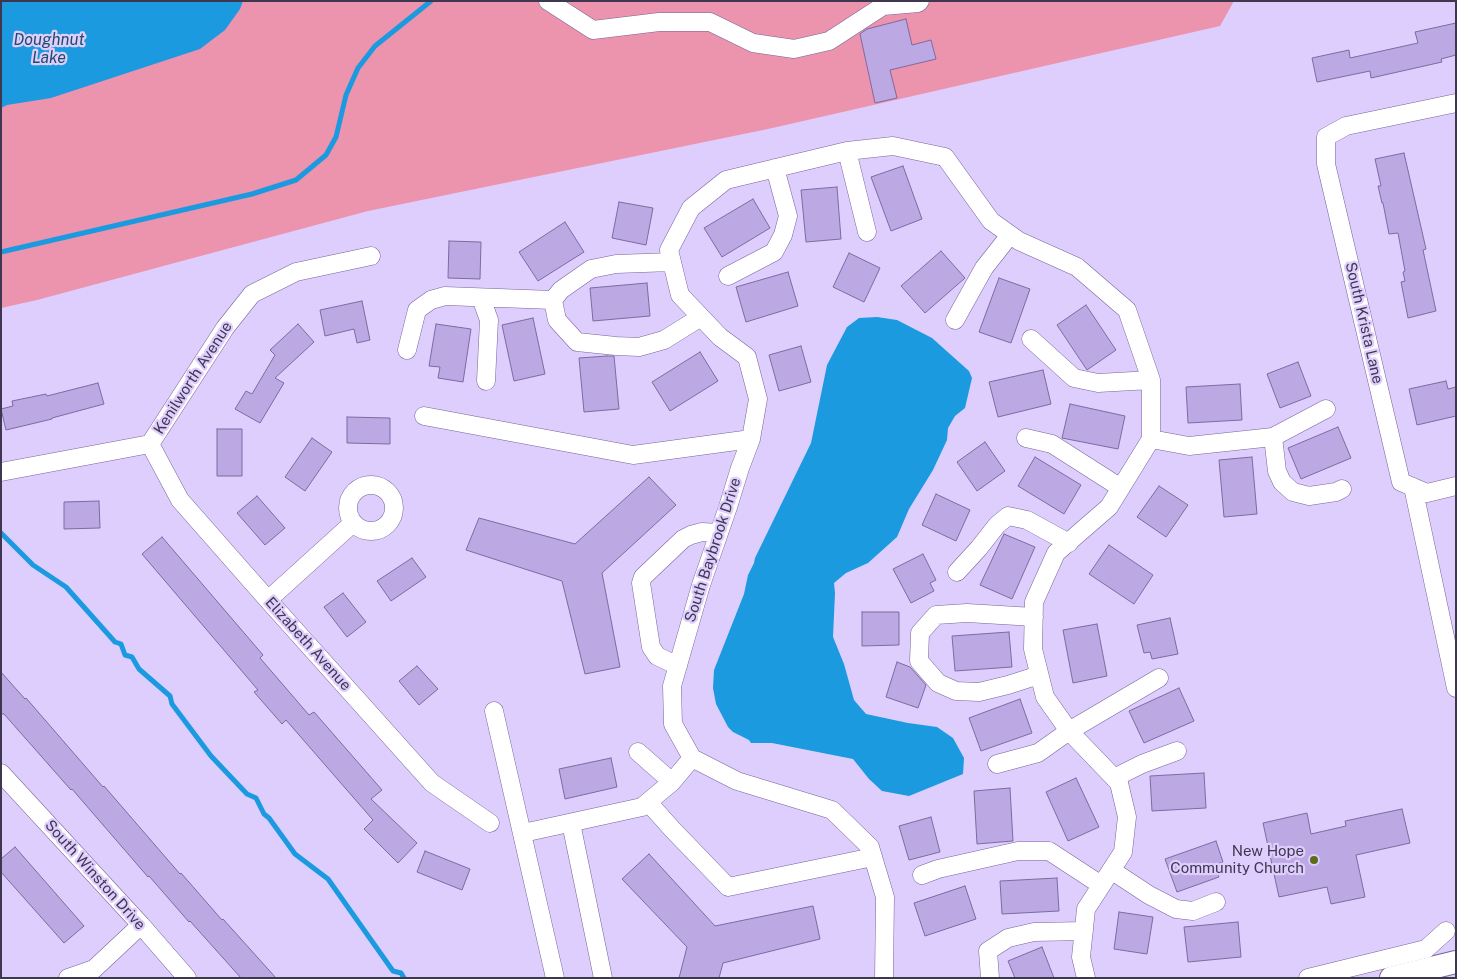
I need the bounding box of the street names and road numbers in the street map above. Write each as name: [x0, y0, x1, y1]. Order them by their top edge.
street label: South Krista Lane: [1341, 260, 1387, 386]
street label: Kenilworth Avenue: [150, 318, 236, 438]
street label: South Baybrook Drive: [681, 475, 745, 625]
street label: Elizabeth Avenue: [261, 594, 355, 694]
street label: South Winston Drive: [41, 816, 149, 934]

